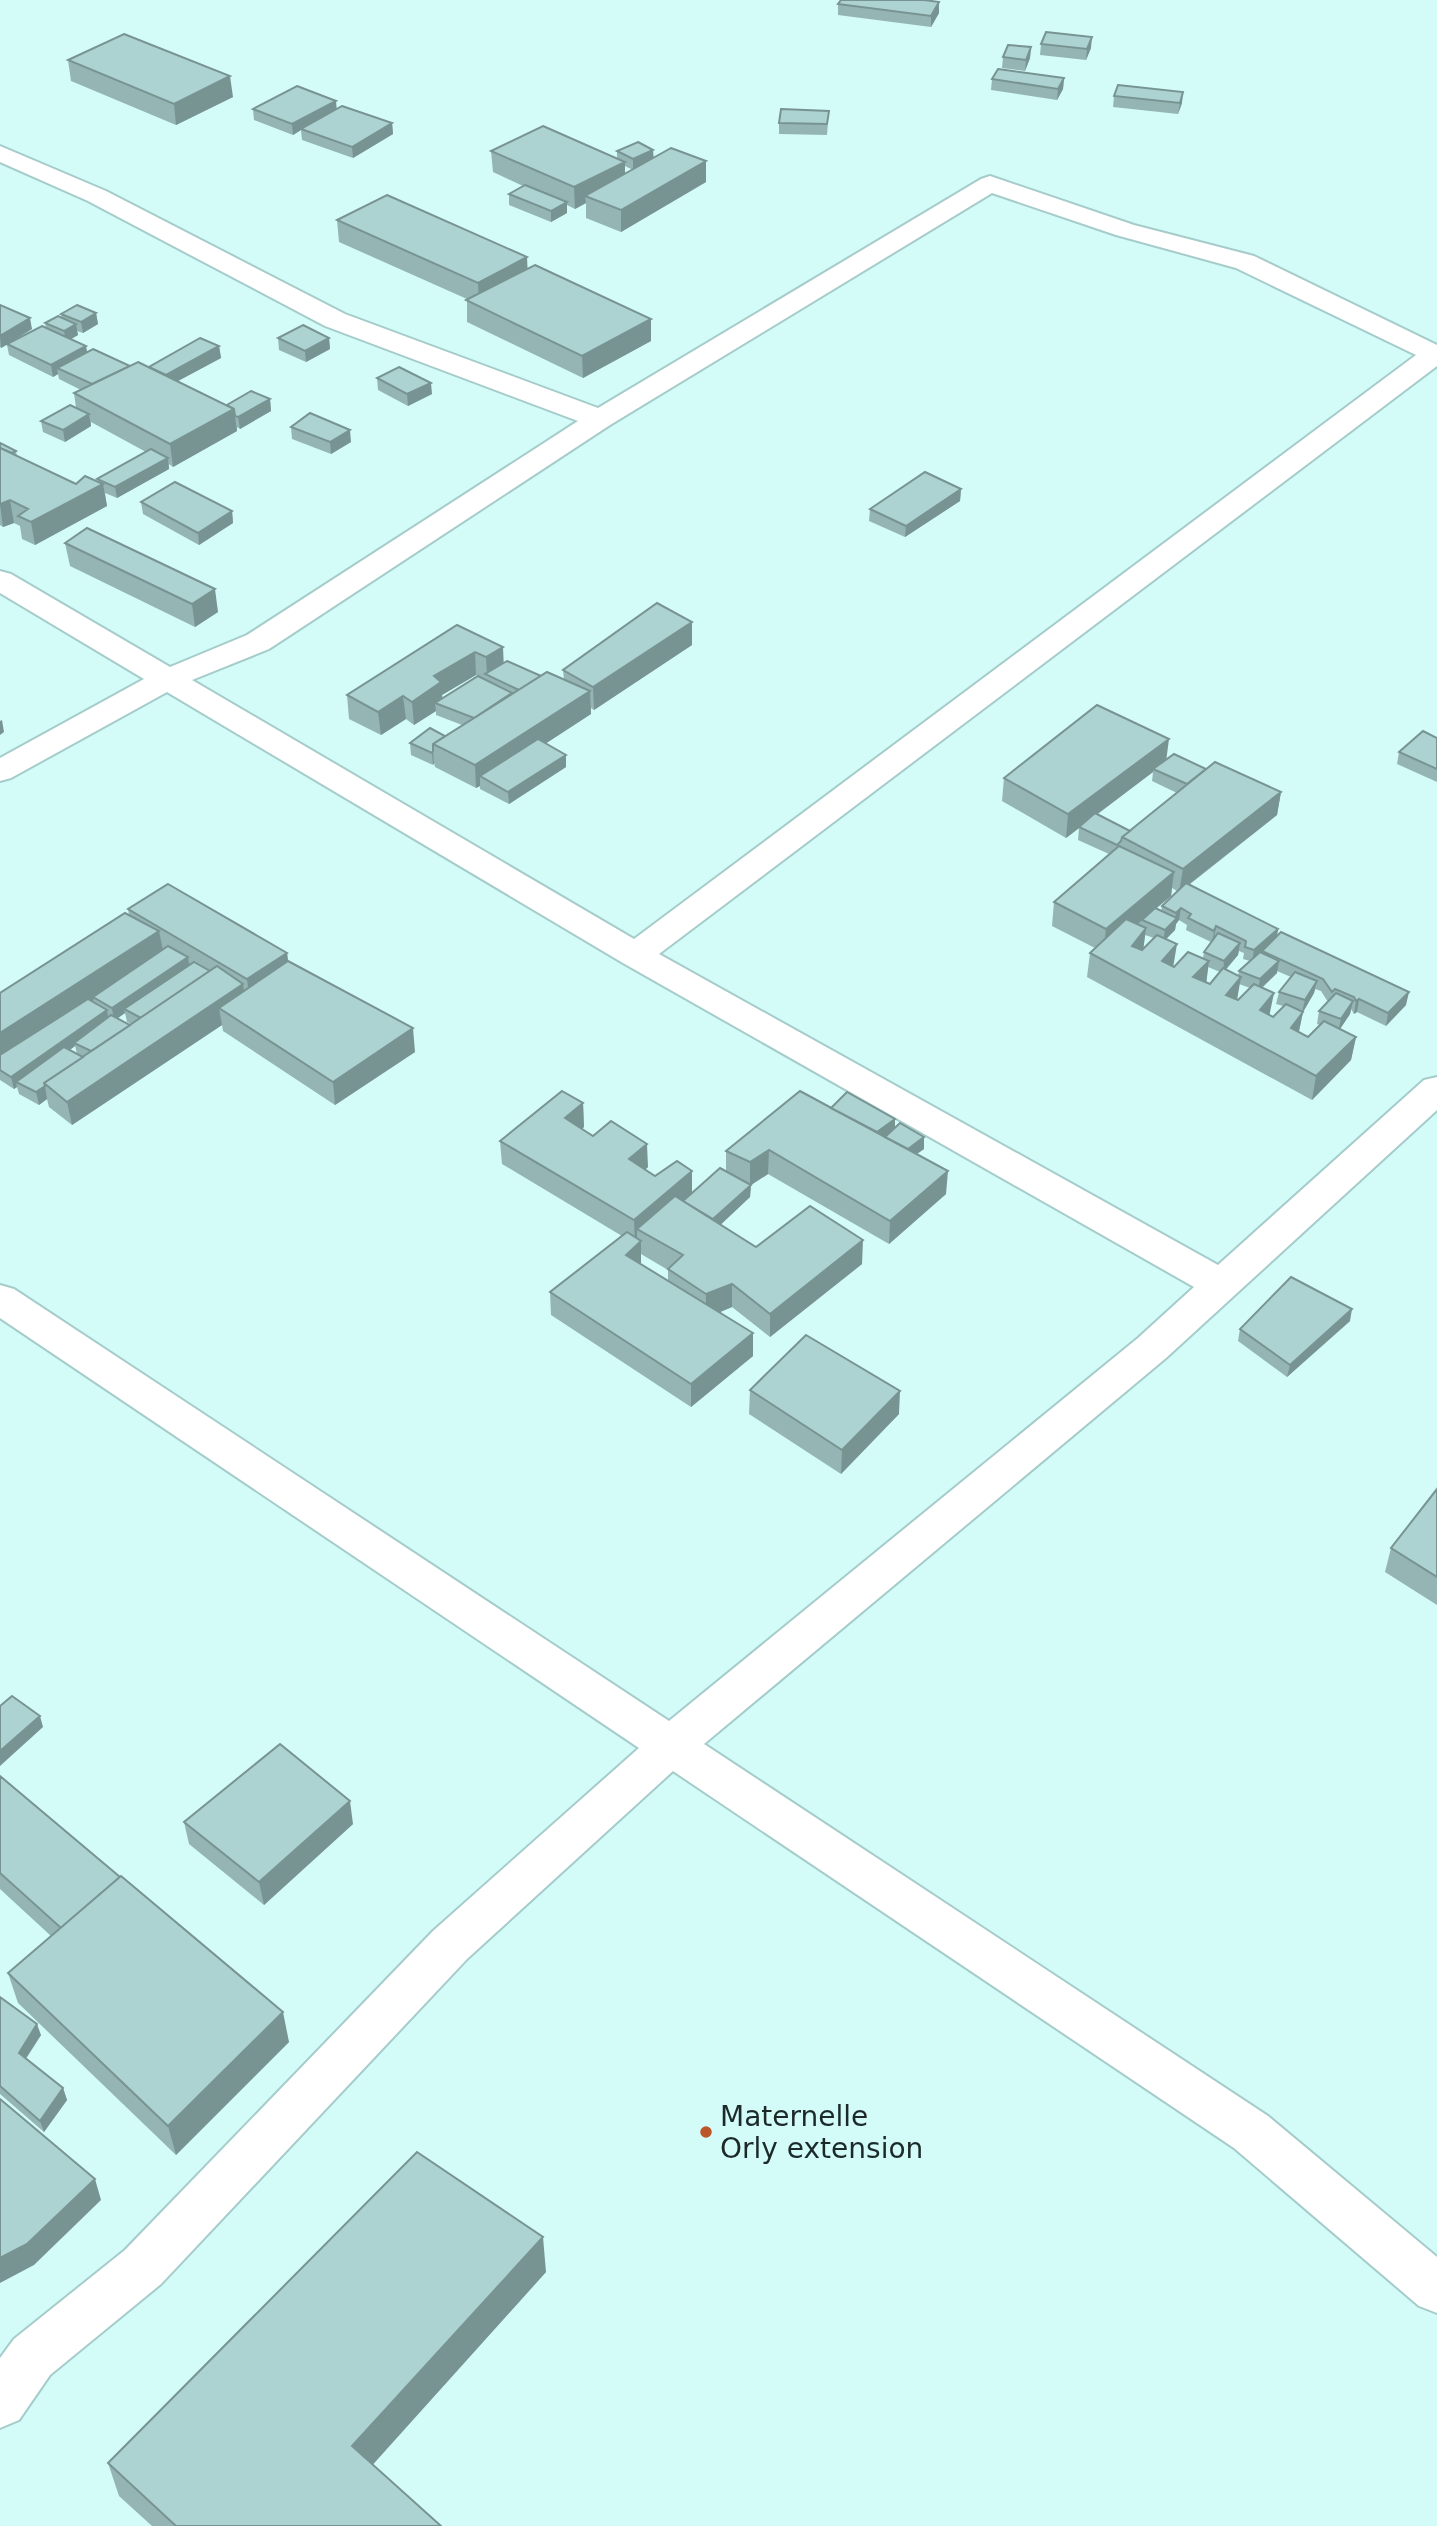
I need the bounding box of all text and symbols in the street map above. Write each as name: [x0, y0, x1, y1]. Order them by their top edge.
place label: Maternelle Orly extension: [720, 2100, 923, 2165]
marker: Maternelle Orly extension: [698, 2124, 714, 2140]

